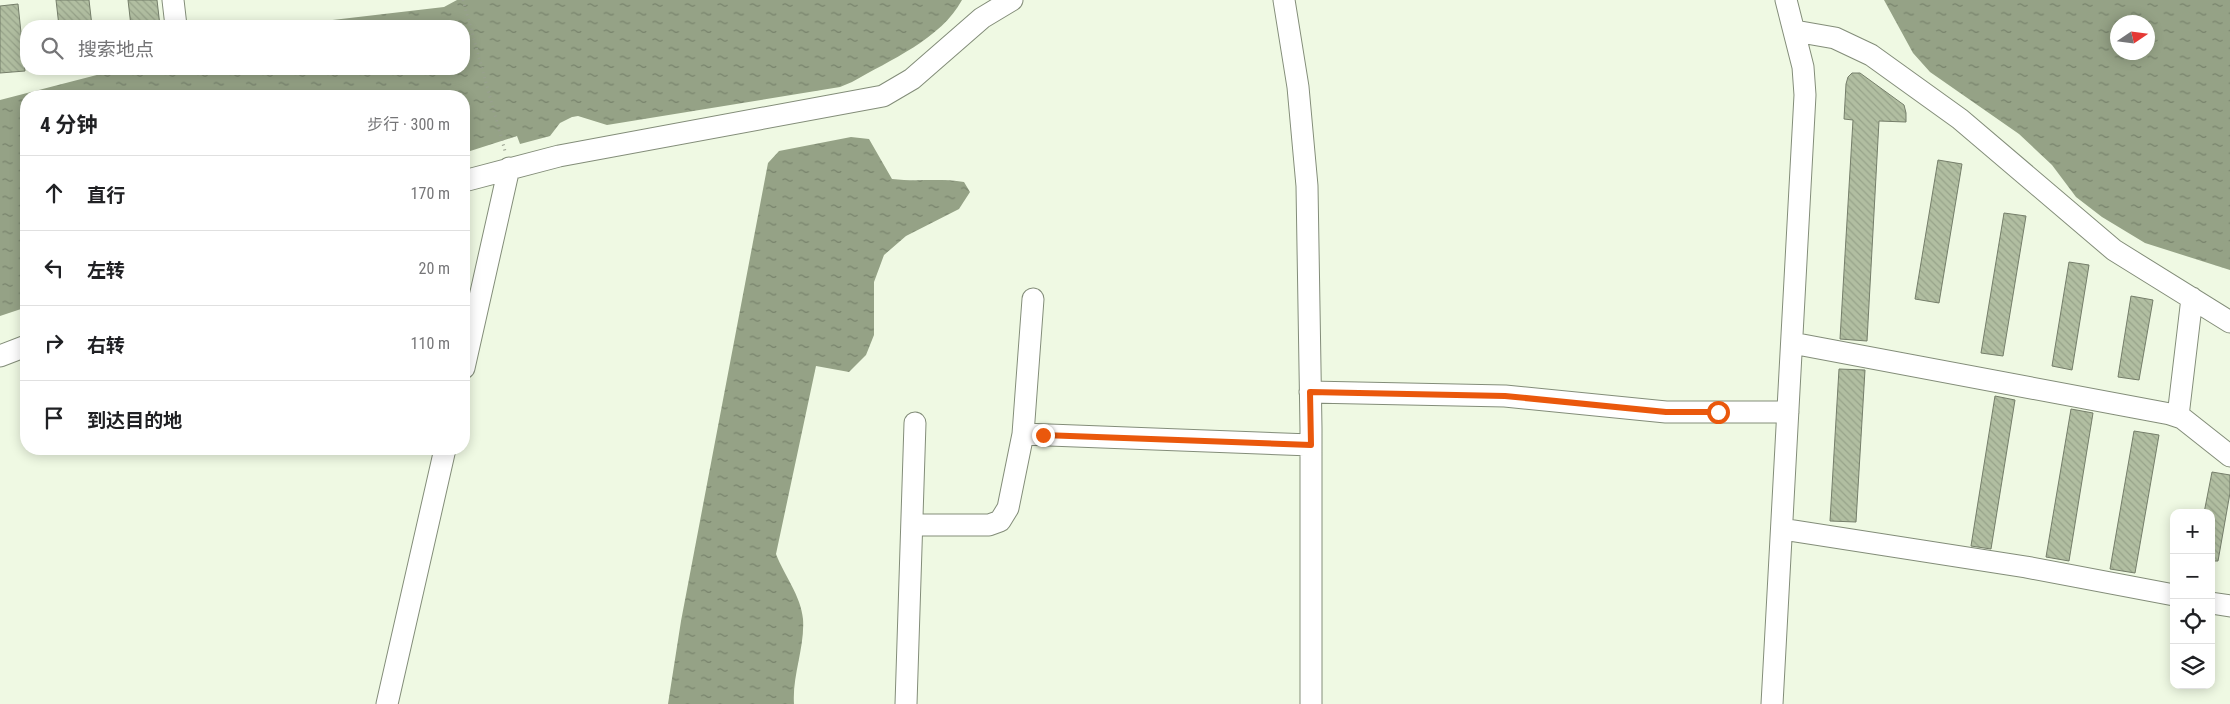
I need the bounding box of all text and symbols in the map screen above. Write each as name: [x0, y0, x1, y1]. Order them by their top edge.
north arrow: [2110, 15, 2155, 60]
search box: [20, 20, 470, 75]
icon: search: [38, 34, 66, 62]
text: 搜索地点: [78, 38, 154, 61]
text: 4 分钟: [40, 113, 97, 137]
text: 步行 · 300 m: [367, 115, 450, 134]
icon: ahead: [40, 179, 68, 207]
text: 直行: [87, 184, 125, 207]
text: 170 m: [411, 184, 450, 203]
icon: left: [40, 254, 68, 282]
text: 左转: [87, 259, 125, 282]
text: 20 m: [418, 259, 450, 278]
icon: right: [40, 329, 68, 357]
text: 右转: [87, 334, 125, 357]
text: 110 m: [411, 334, 450, 353]
route start: [1707, 401, 1730, 424]
icon: arrive: [40, 404, 68, 432]
text: 到达目的地: [87, 409, 182, 432]
route end: [1032, 424, 1055, 447]
map controls: [2170, 509, 2215, 689]
button: +: [2170, 509, 2215, 554]
button: −: [2170, 554, 2215, 599]
button: locate: [2170, 599, 2215, 644]
button: layers: [2170, 644, 2215, 689]

